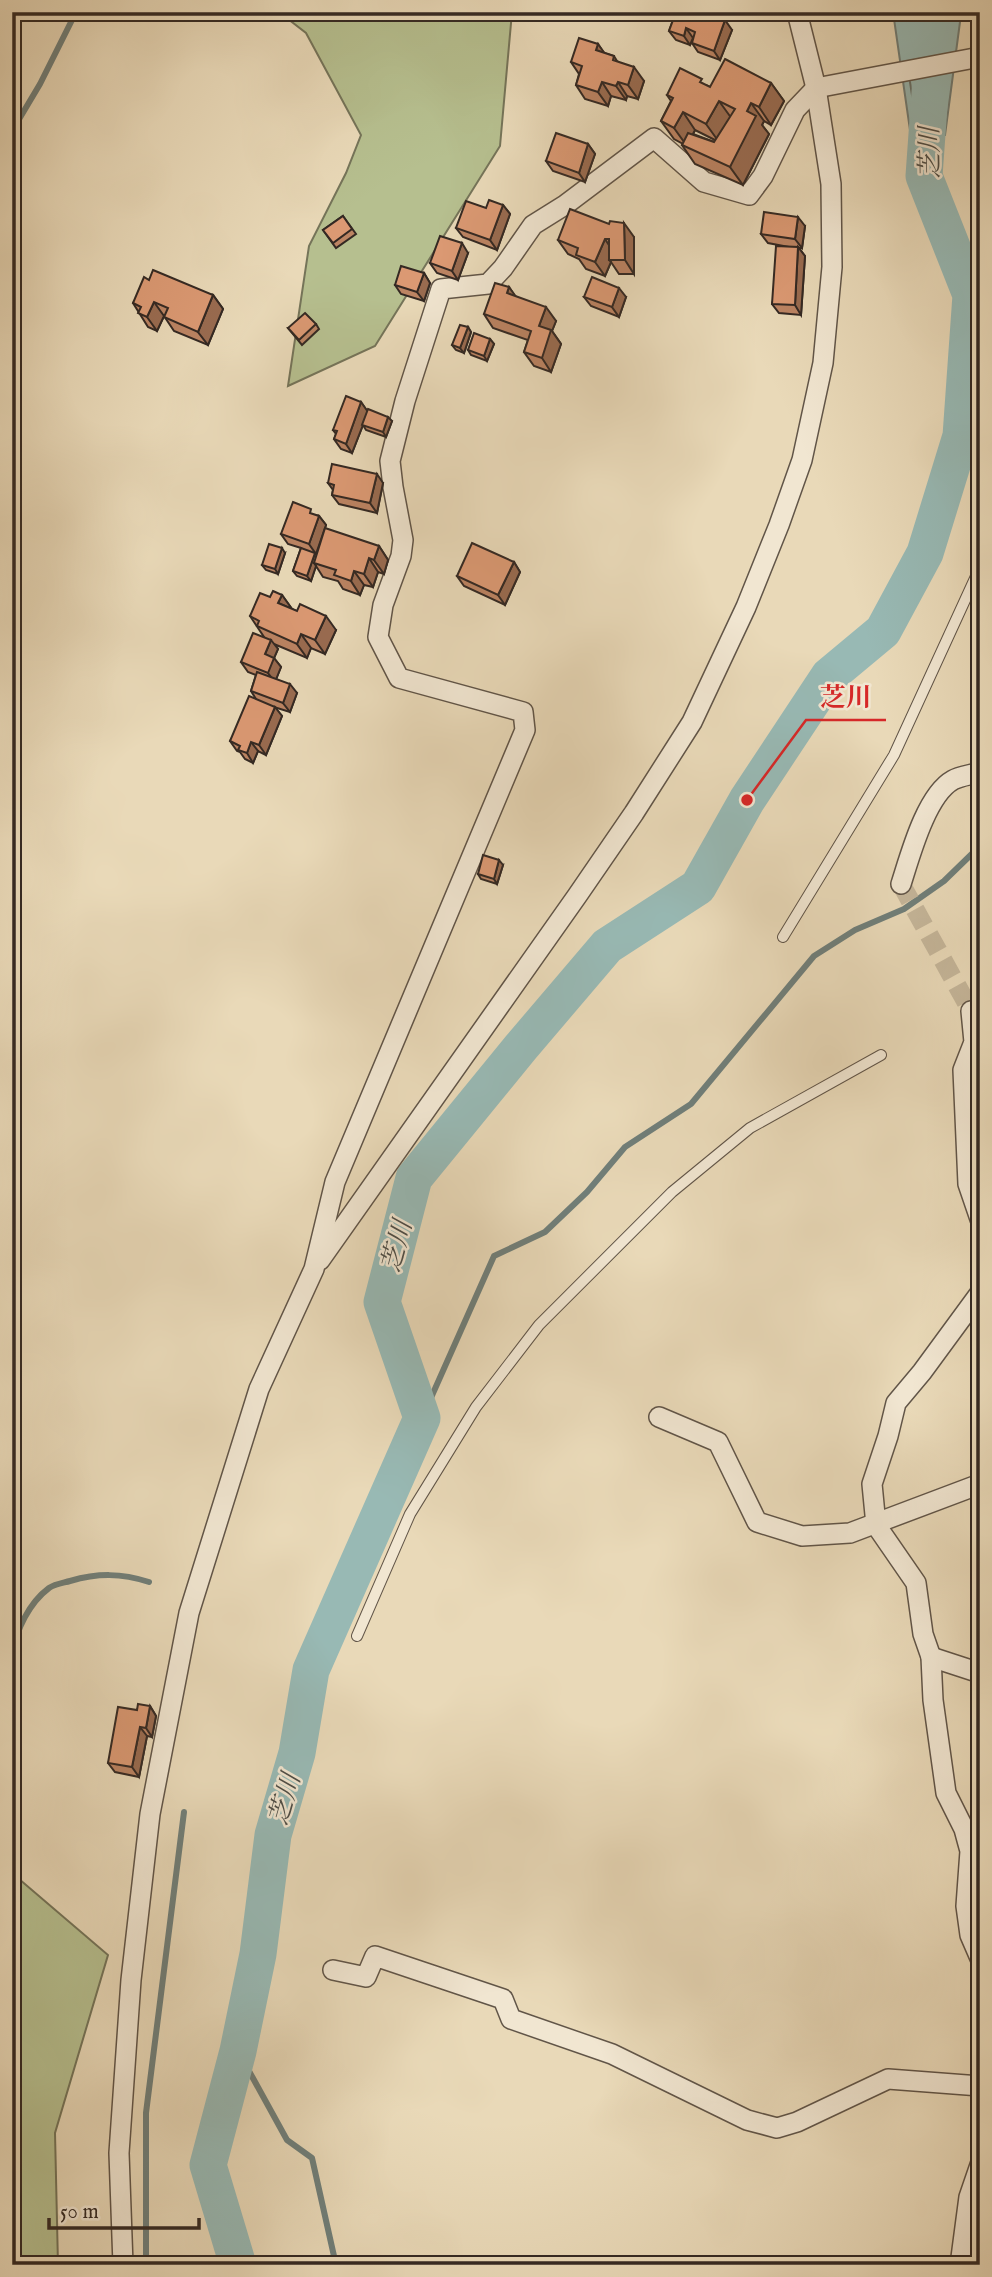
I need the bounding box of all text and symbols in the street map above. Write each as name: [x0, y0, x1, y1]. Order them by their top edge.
water label: 芝川: [913, 124, 947, 179]
callout: 芝川: [806, 673, 886, 720]
text: 芝川: [820, 682, 872, 715]
water label: 芝川: [375, 1214, 421, 1276]
water label: 芝川: [262, 1767, 309, 1829]
scale bar: [49, 2186, 200, 2230]
text: 50 m: [60, 2199, 99, 2226]

